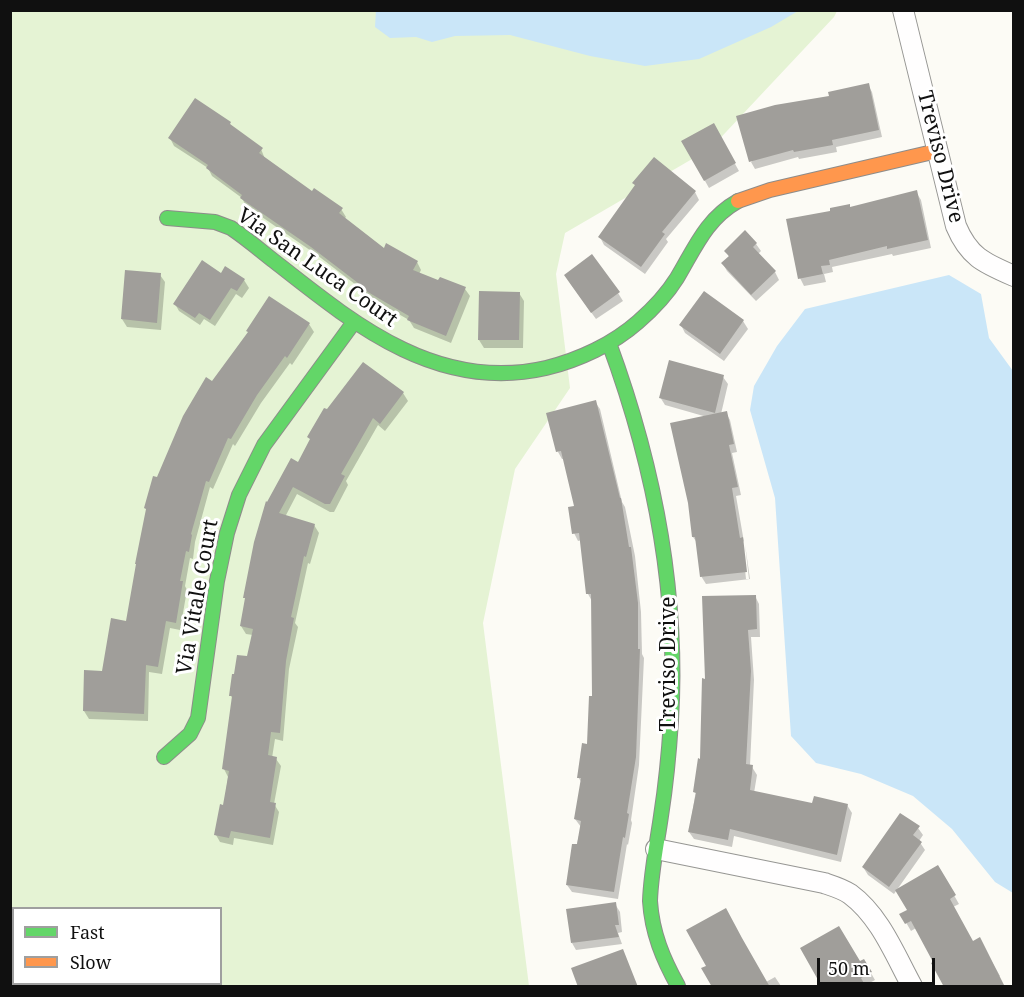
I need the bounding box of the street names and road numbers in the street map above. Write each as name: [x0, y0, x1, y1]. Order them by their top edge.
street label: Treviso Drive: [911, 88, 969, 226]
street label: Via San Luca Court: [232, 203, 402, 333]
street label: Via Vitale Court: [172, 517, 224, 677]
street label: Treviso Drive: [656, 596, 682, 732]

